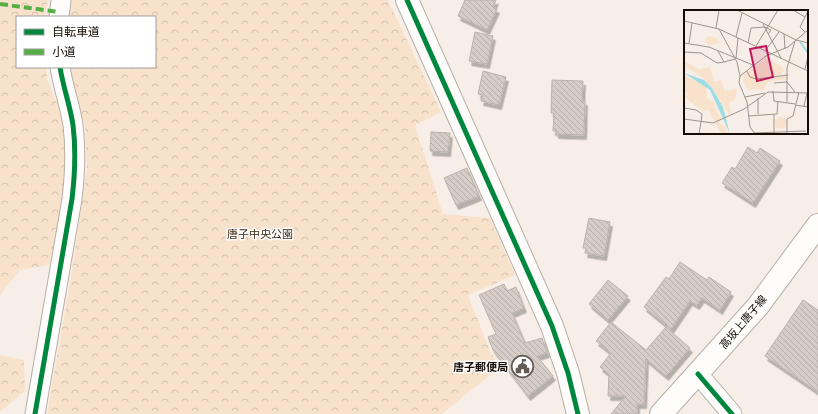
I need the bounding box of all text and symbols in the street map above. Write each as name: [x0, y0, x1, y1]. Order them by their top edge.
inset map: [684, 10, 808, 134]
legend: [16, 16, 156, 68]
text: 自転車道: [52, 24, 100, 40]
text: 小道: [52, 44, 76, 60]
park label: 唐子中央公園: [227, 227, 293, 241]
street label: 高坂上唐子線: [716, 292, 770, 352]
public building icon: 唐子郵便局: [510, 354, 536, 380]
place label: 唐子郵便局: [453, 360, 508, 374]

